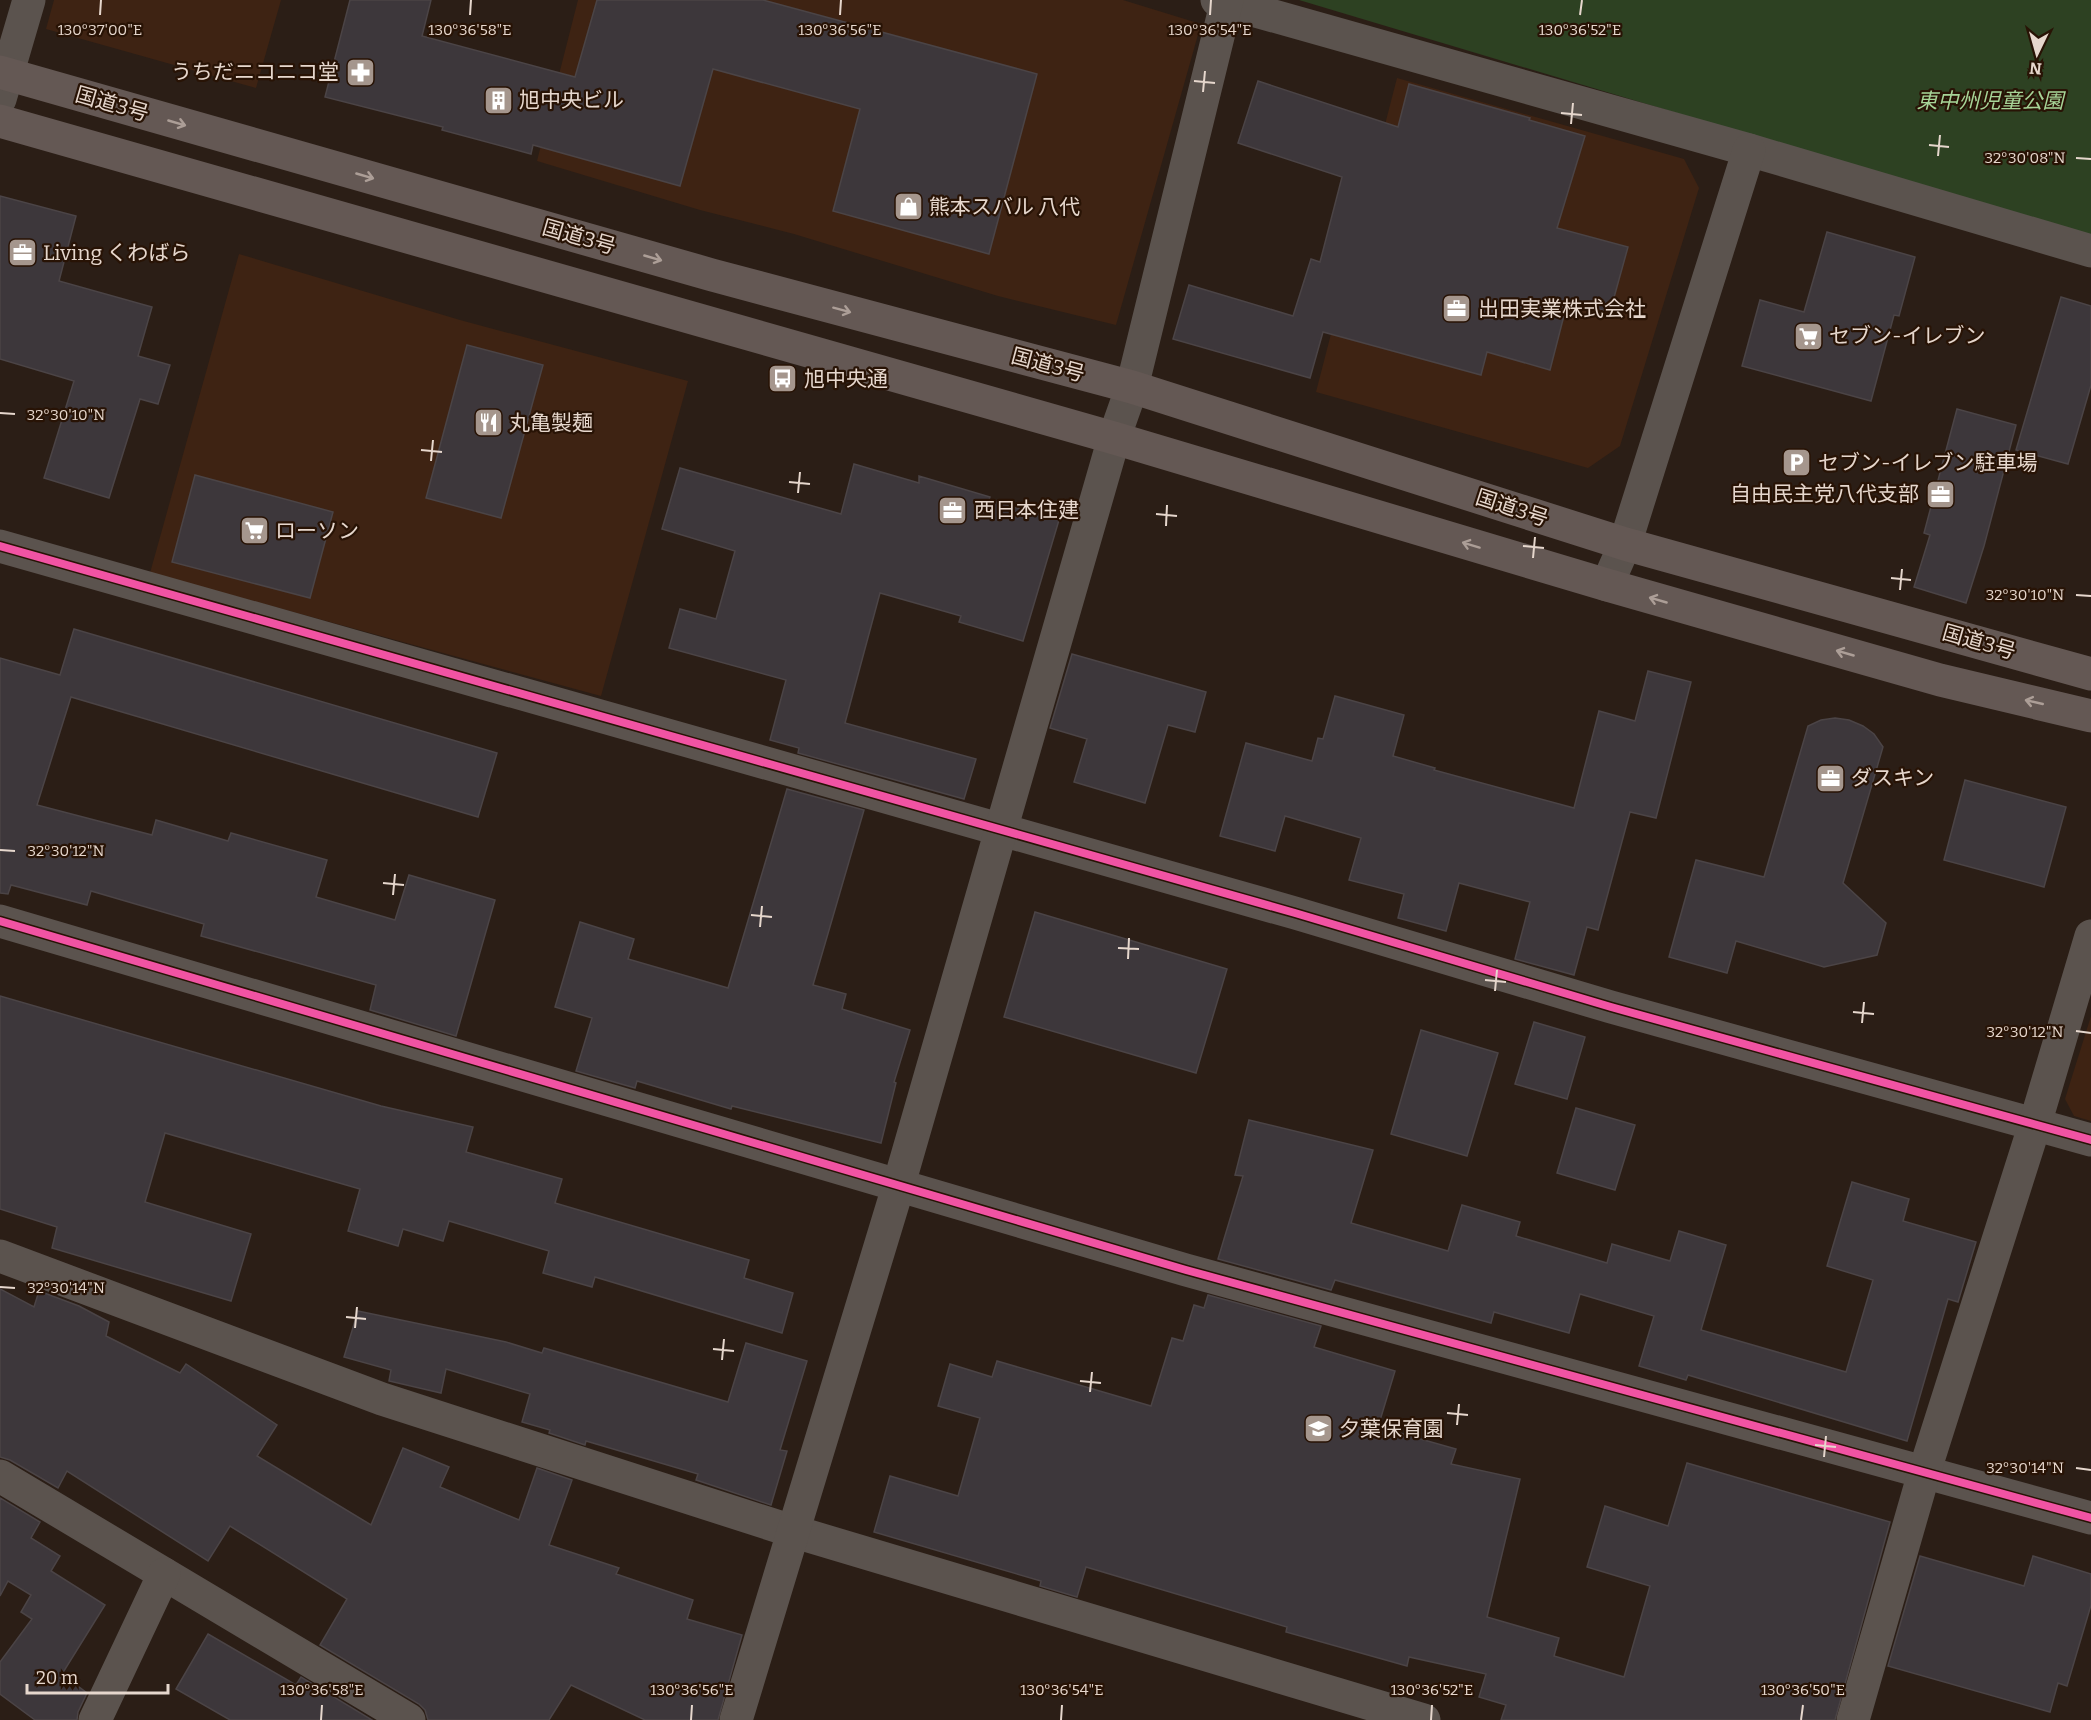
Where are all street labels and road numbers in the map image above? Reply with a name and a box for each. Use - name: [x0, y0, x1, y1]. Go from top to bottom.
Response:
- street label: 国道3号: [72, 81, 152, 127]
- street label: 国道3号: [539, 214, 619, 260]
- street label: 国道3号: [1008, 343, 1088, 387]
- street label: 国道3号: [1472, 484, 1552, 532]
- street label: 国道3号: [1939, 619, 2019, 665]

